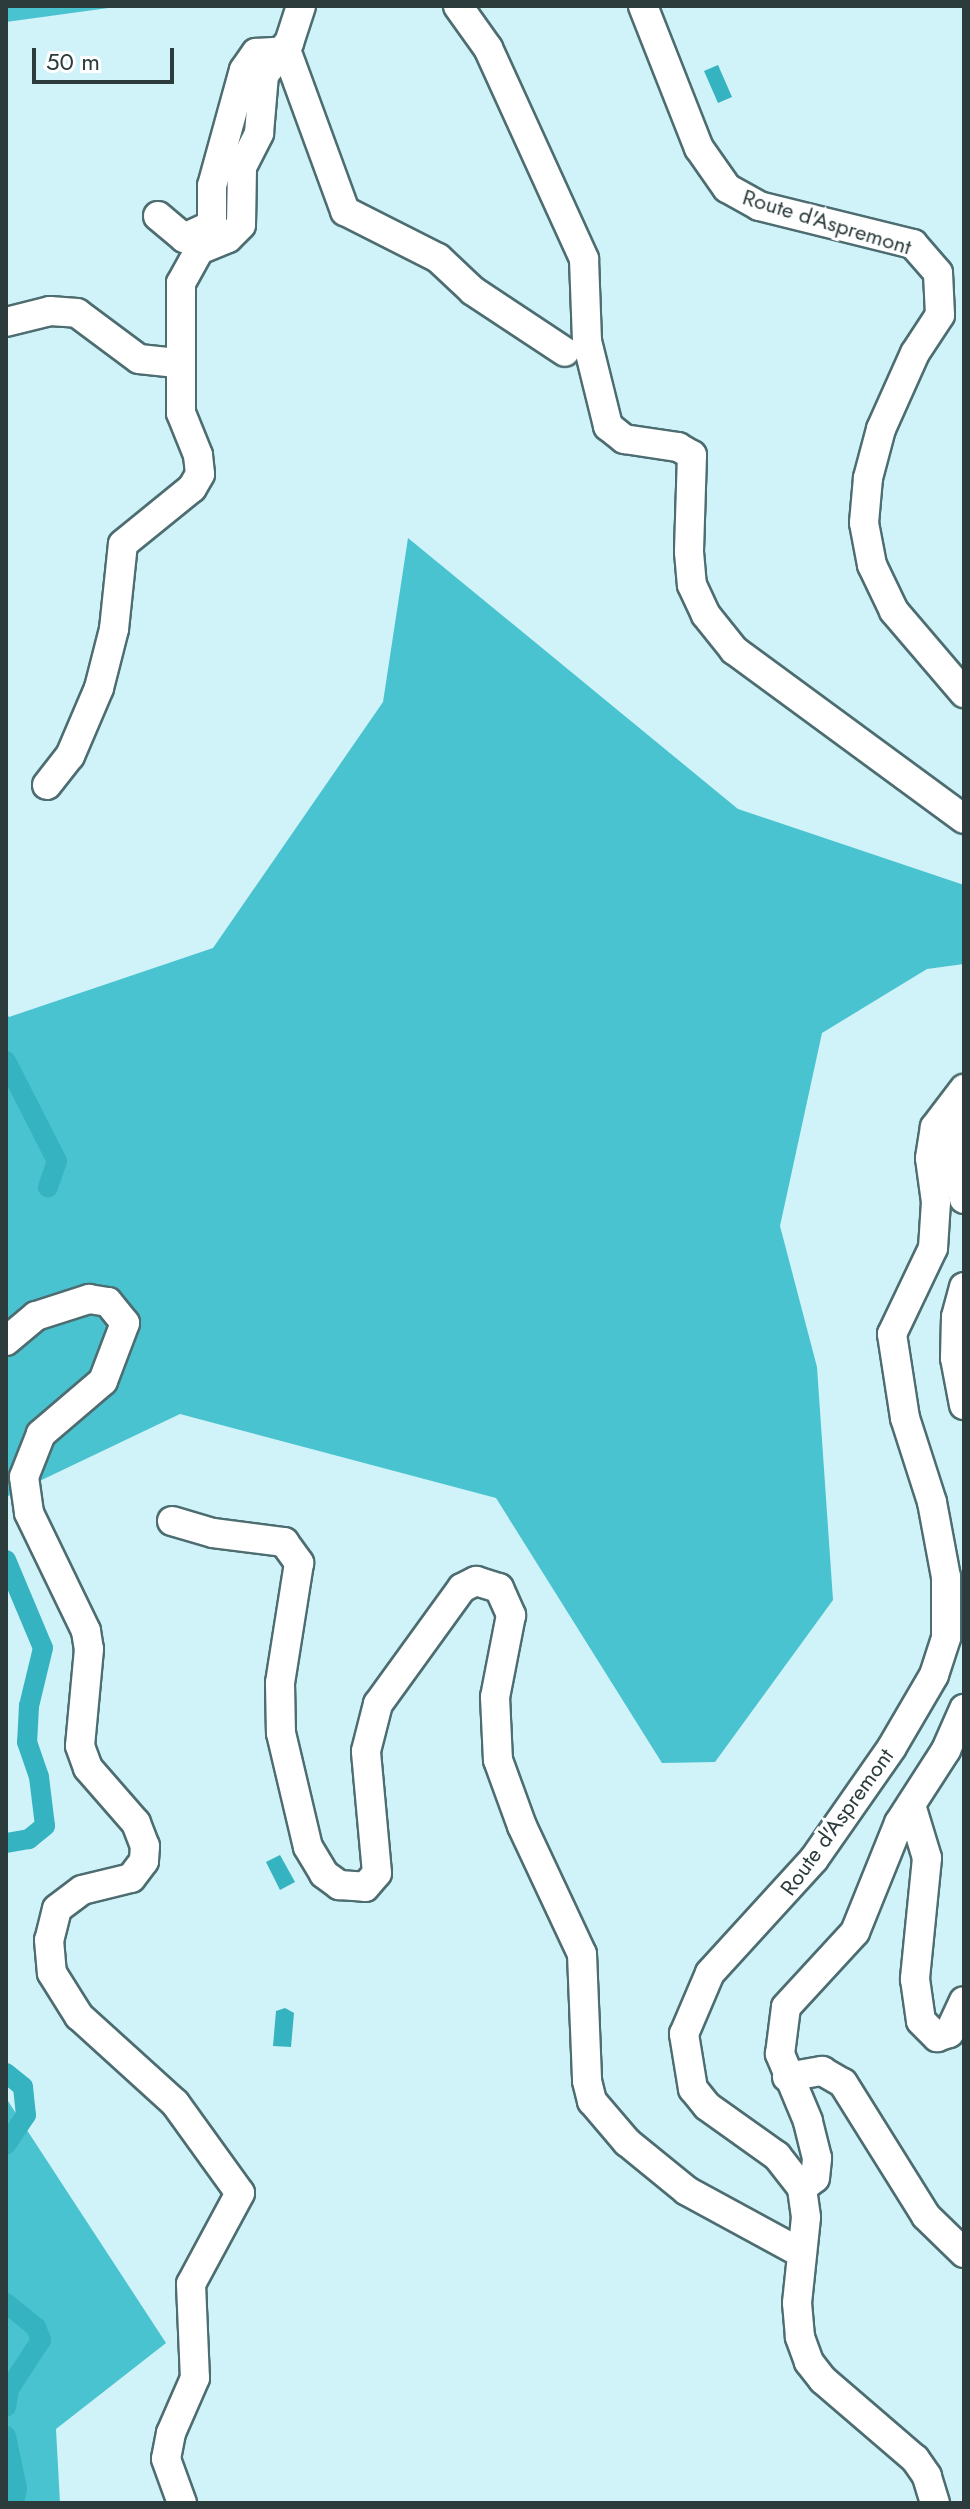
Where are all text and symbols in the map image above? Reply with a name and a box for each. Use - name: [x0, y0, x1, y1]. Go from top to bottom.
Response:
- scale bar: [36, 32, 178, 82]
- text: 50 m: [46, 44, 100, 79]
- street label: Route d'Aspremont: [739, 184, 915, 260]
- street label: Route d'Aspremont: [775, 1743, 899, 1901]

